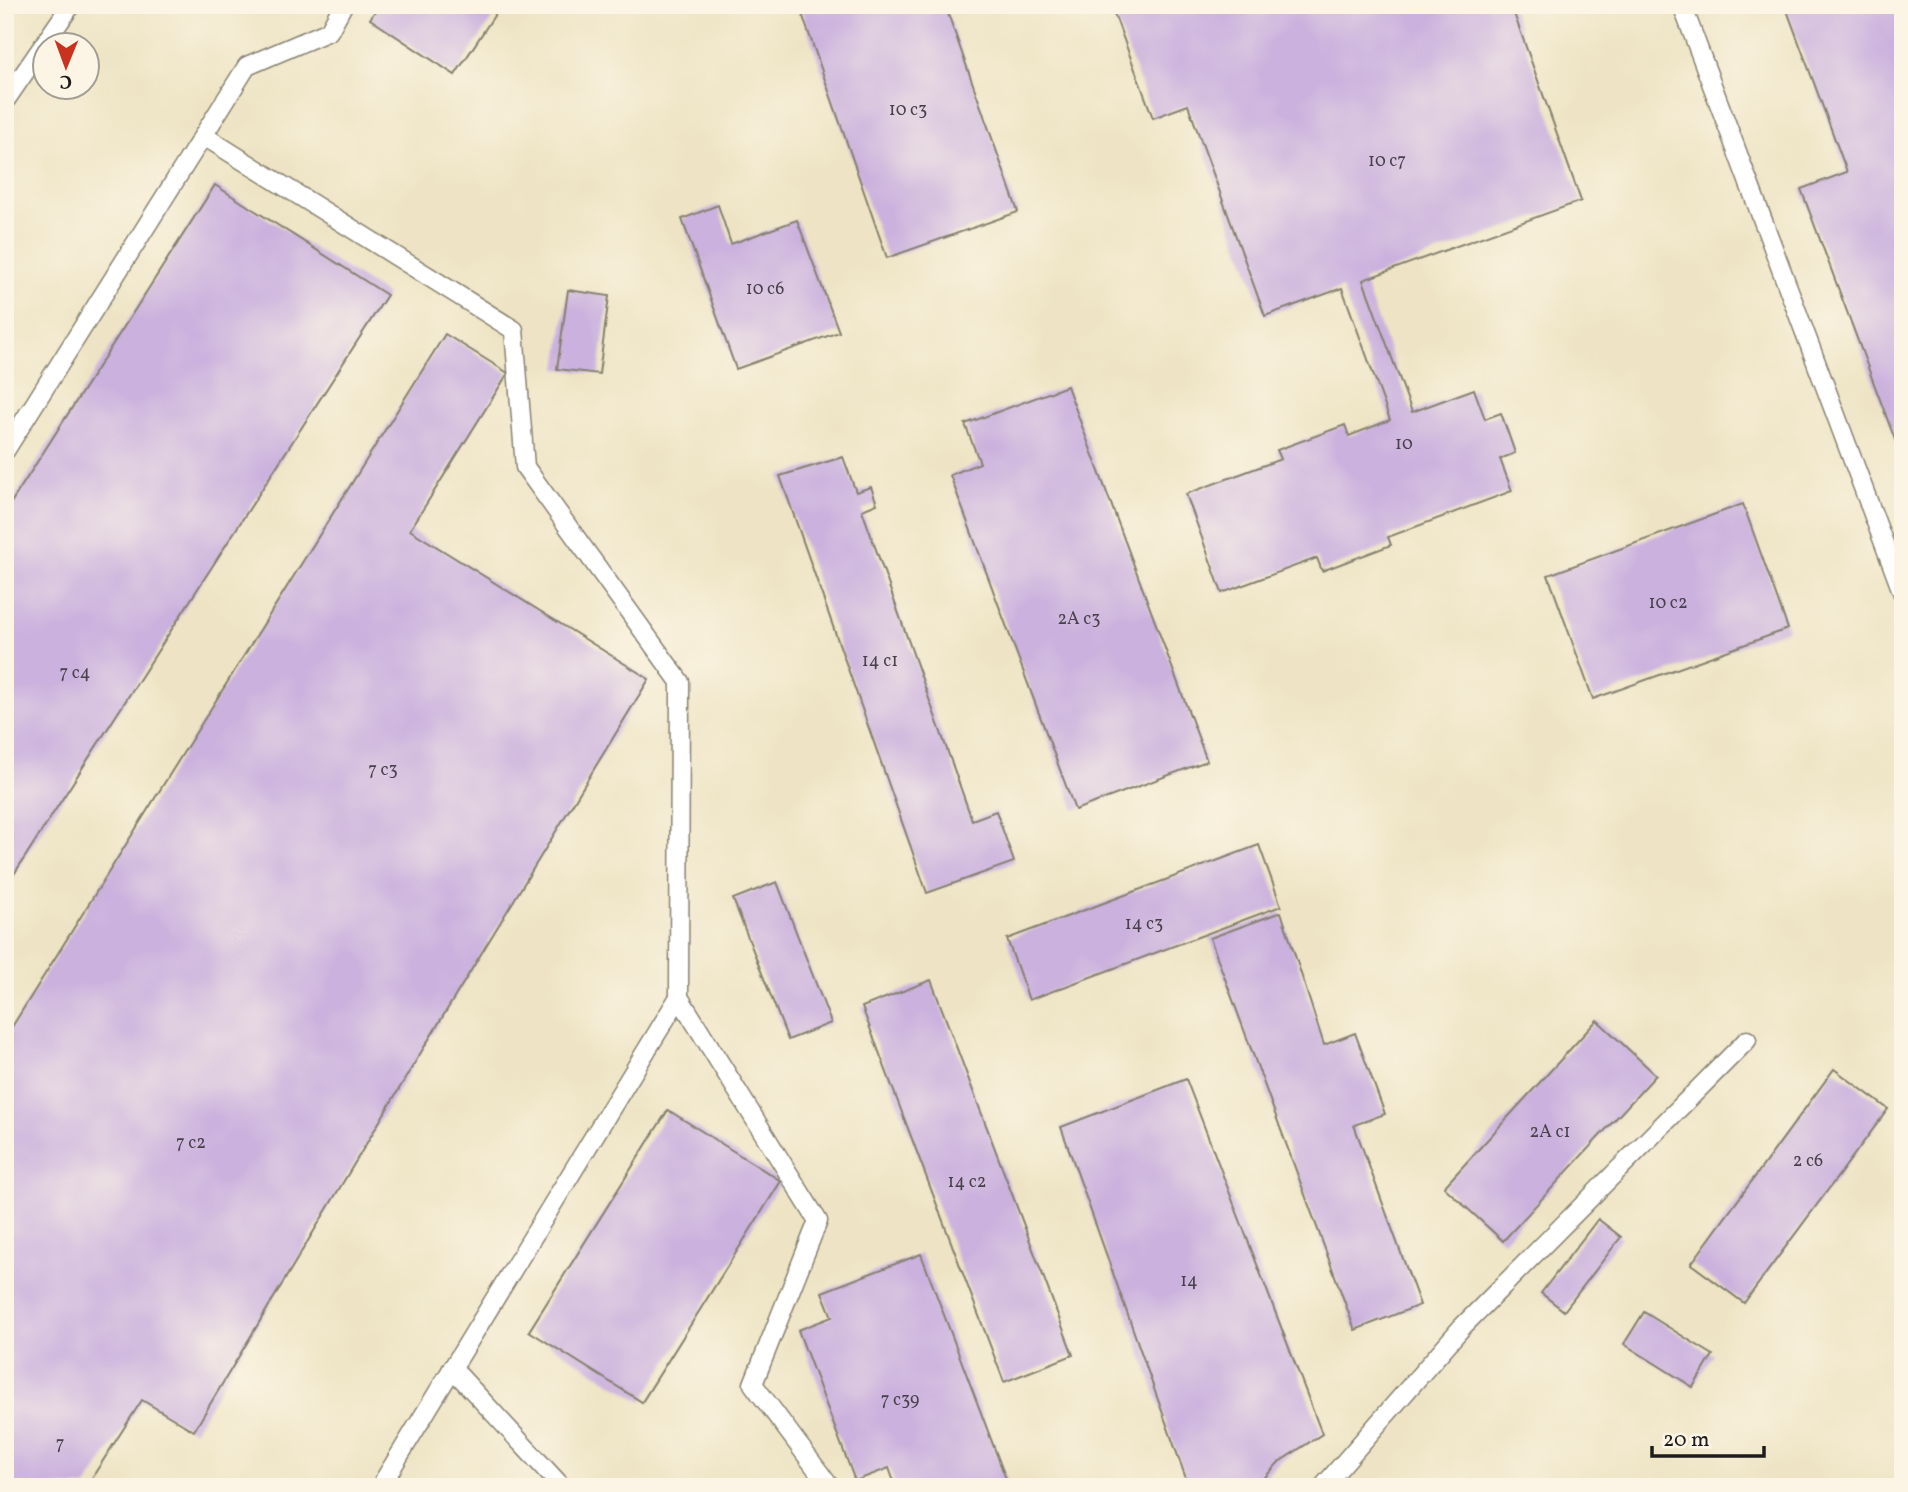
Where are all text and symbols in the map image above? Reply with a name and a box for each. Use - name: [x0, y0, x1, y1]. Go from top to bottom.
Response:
- north arrow: [32, 32, 102, 102]
- text: С: [59, 68, 72, 94]
- house number: 10 с3: [889, 98, 927, 123]
- house number: 10 с7: [1368, 149, 1406, 174]
- house number: 10 с6: [746, 277, 784, 302]
- house number: 10: [1395, 432, 1413, 457]
- house number: 10 с2: [1648, 591, 1688, 616]
- house number: 2А с3: [1057, 607, 1101, 632]
- house number: 14 с1: [862, 649, 898, 674]
- house number: 7 с4: [59, 661, 91, 686]
- house number: 7 с3: [368, 758, 398, 783]
- house number: 14 с3: [1125, 912, 1163, 937]
- house number: 2А с1: [1530, 1120, 1570, 1145]
- house number: 7 с2: [176, 1131, 206, 1156]
- house number: 2 с6: [1793, 1149, 1823, 1174]
- house number: 14 с2: [947, 1170, 987, 1195]
- house number: 14: [1180, 1269, 1198, 1294]
- house number: 7 с39: [881, 1388, 919, 1413]
- scale bar: [1652, 1415, 1764, 1459]
- text: 20 m: [1663, 1426, 1709, 1455]
- house number: 7: [56, 1432, 64, 1457]

